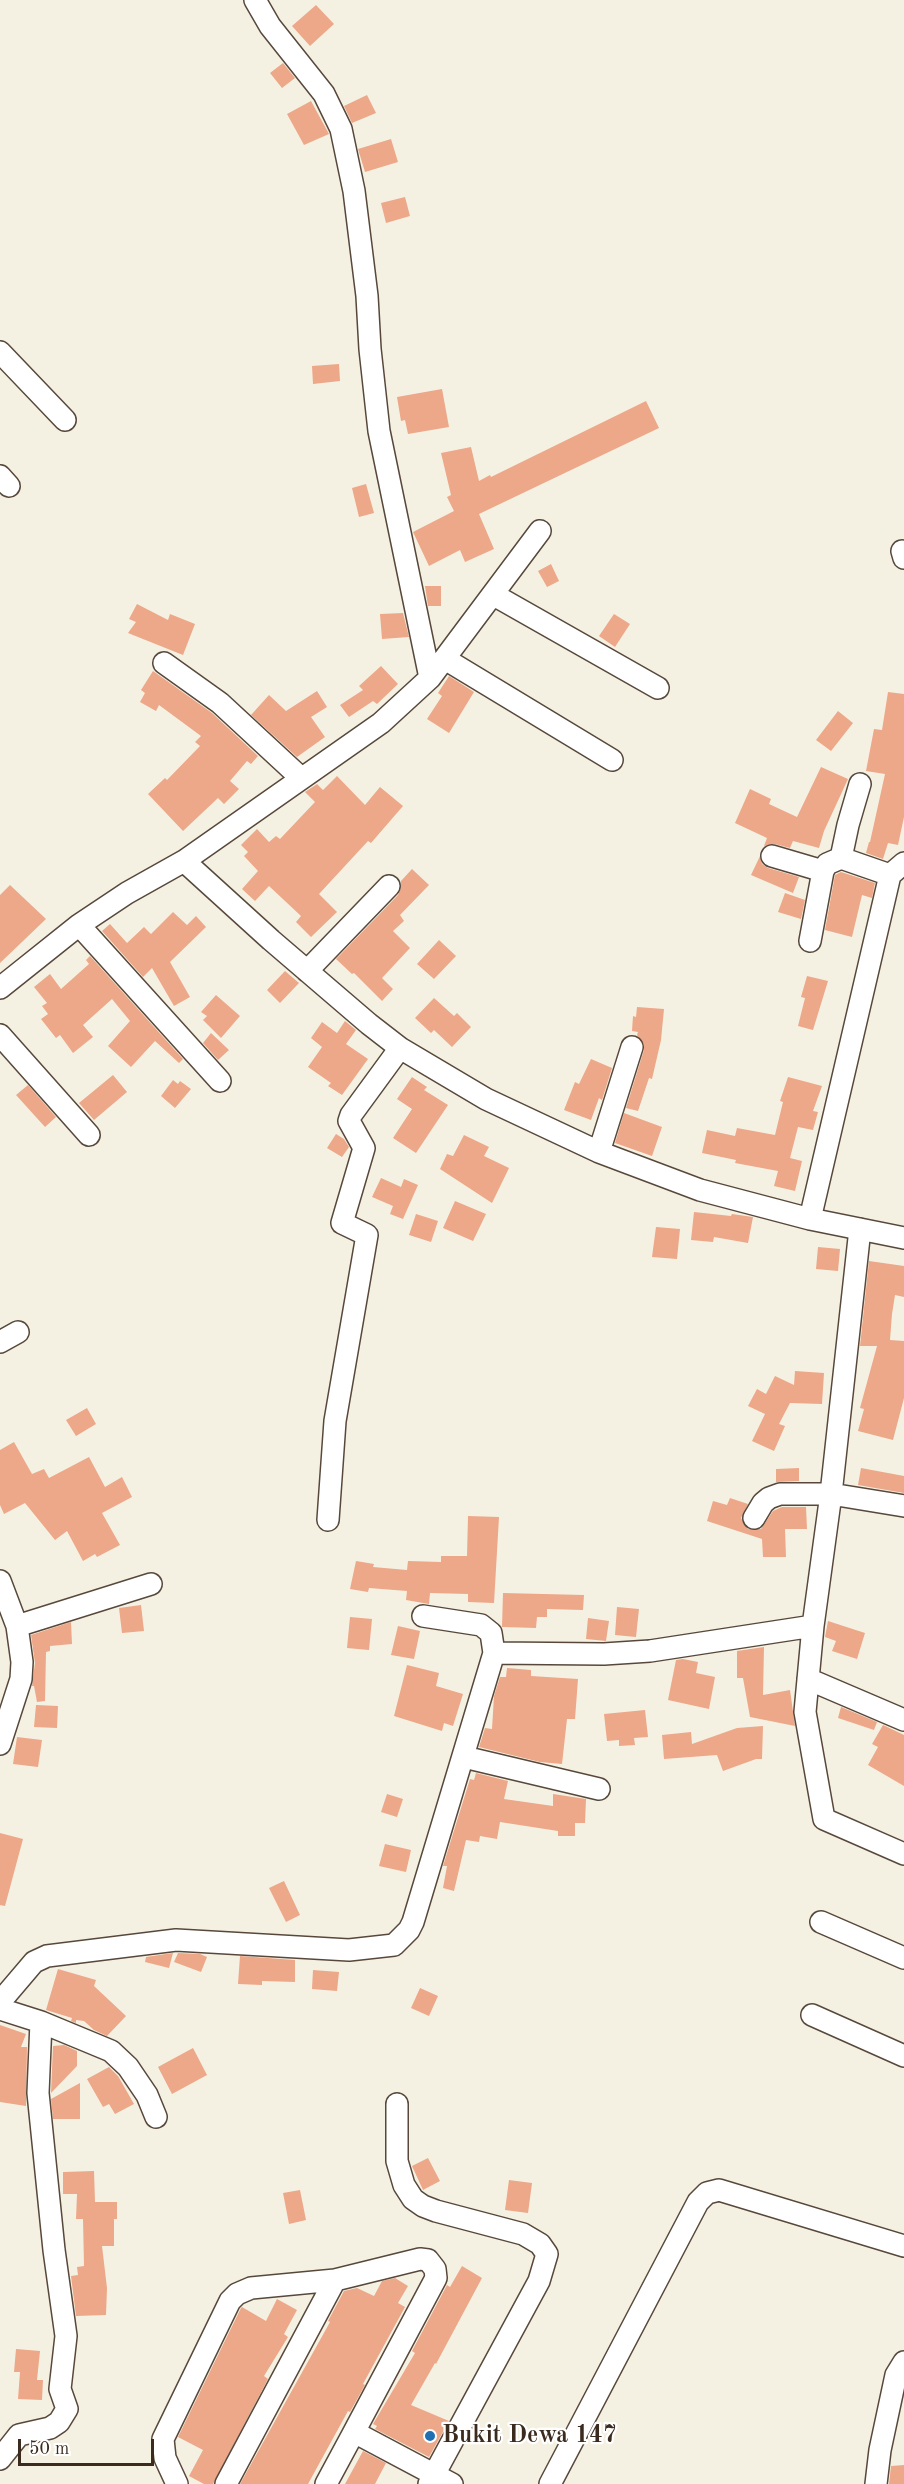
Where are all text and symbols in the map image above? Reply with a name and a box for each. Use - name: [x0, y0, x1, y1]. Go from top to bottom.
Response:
- place label: Bukit Dewa 147: [442, 2422, 617, 2450]
- scale bar: [21, 2427, 158, 2465]
- marker: Bukit Dewa 147: [423, 2429, 437, 2443]
- text: 50 m: [29, 2440, 69, 2458]

